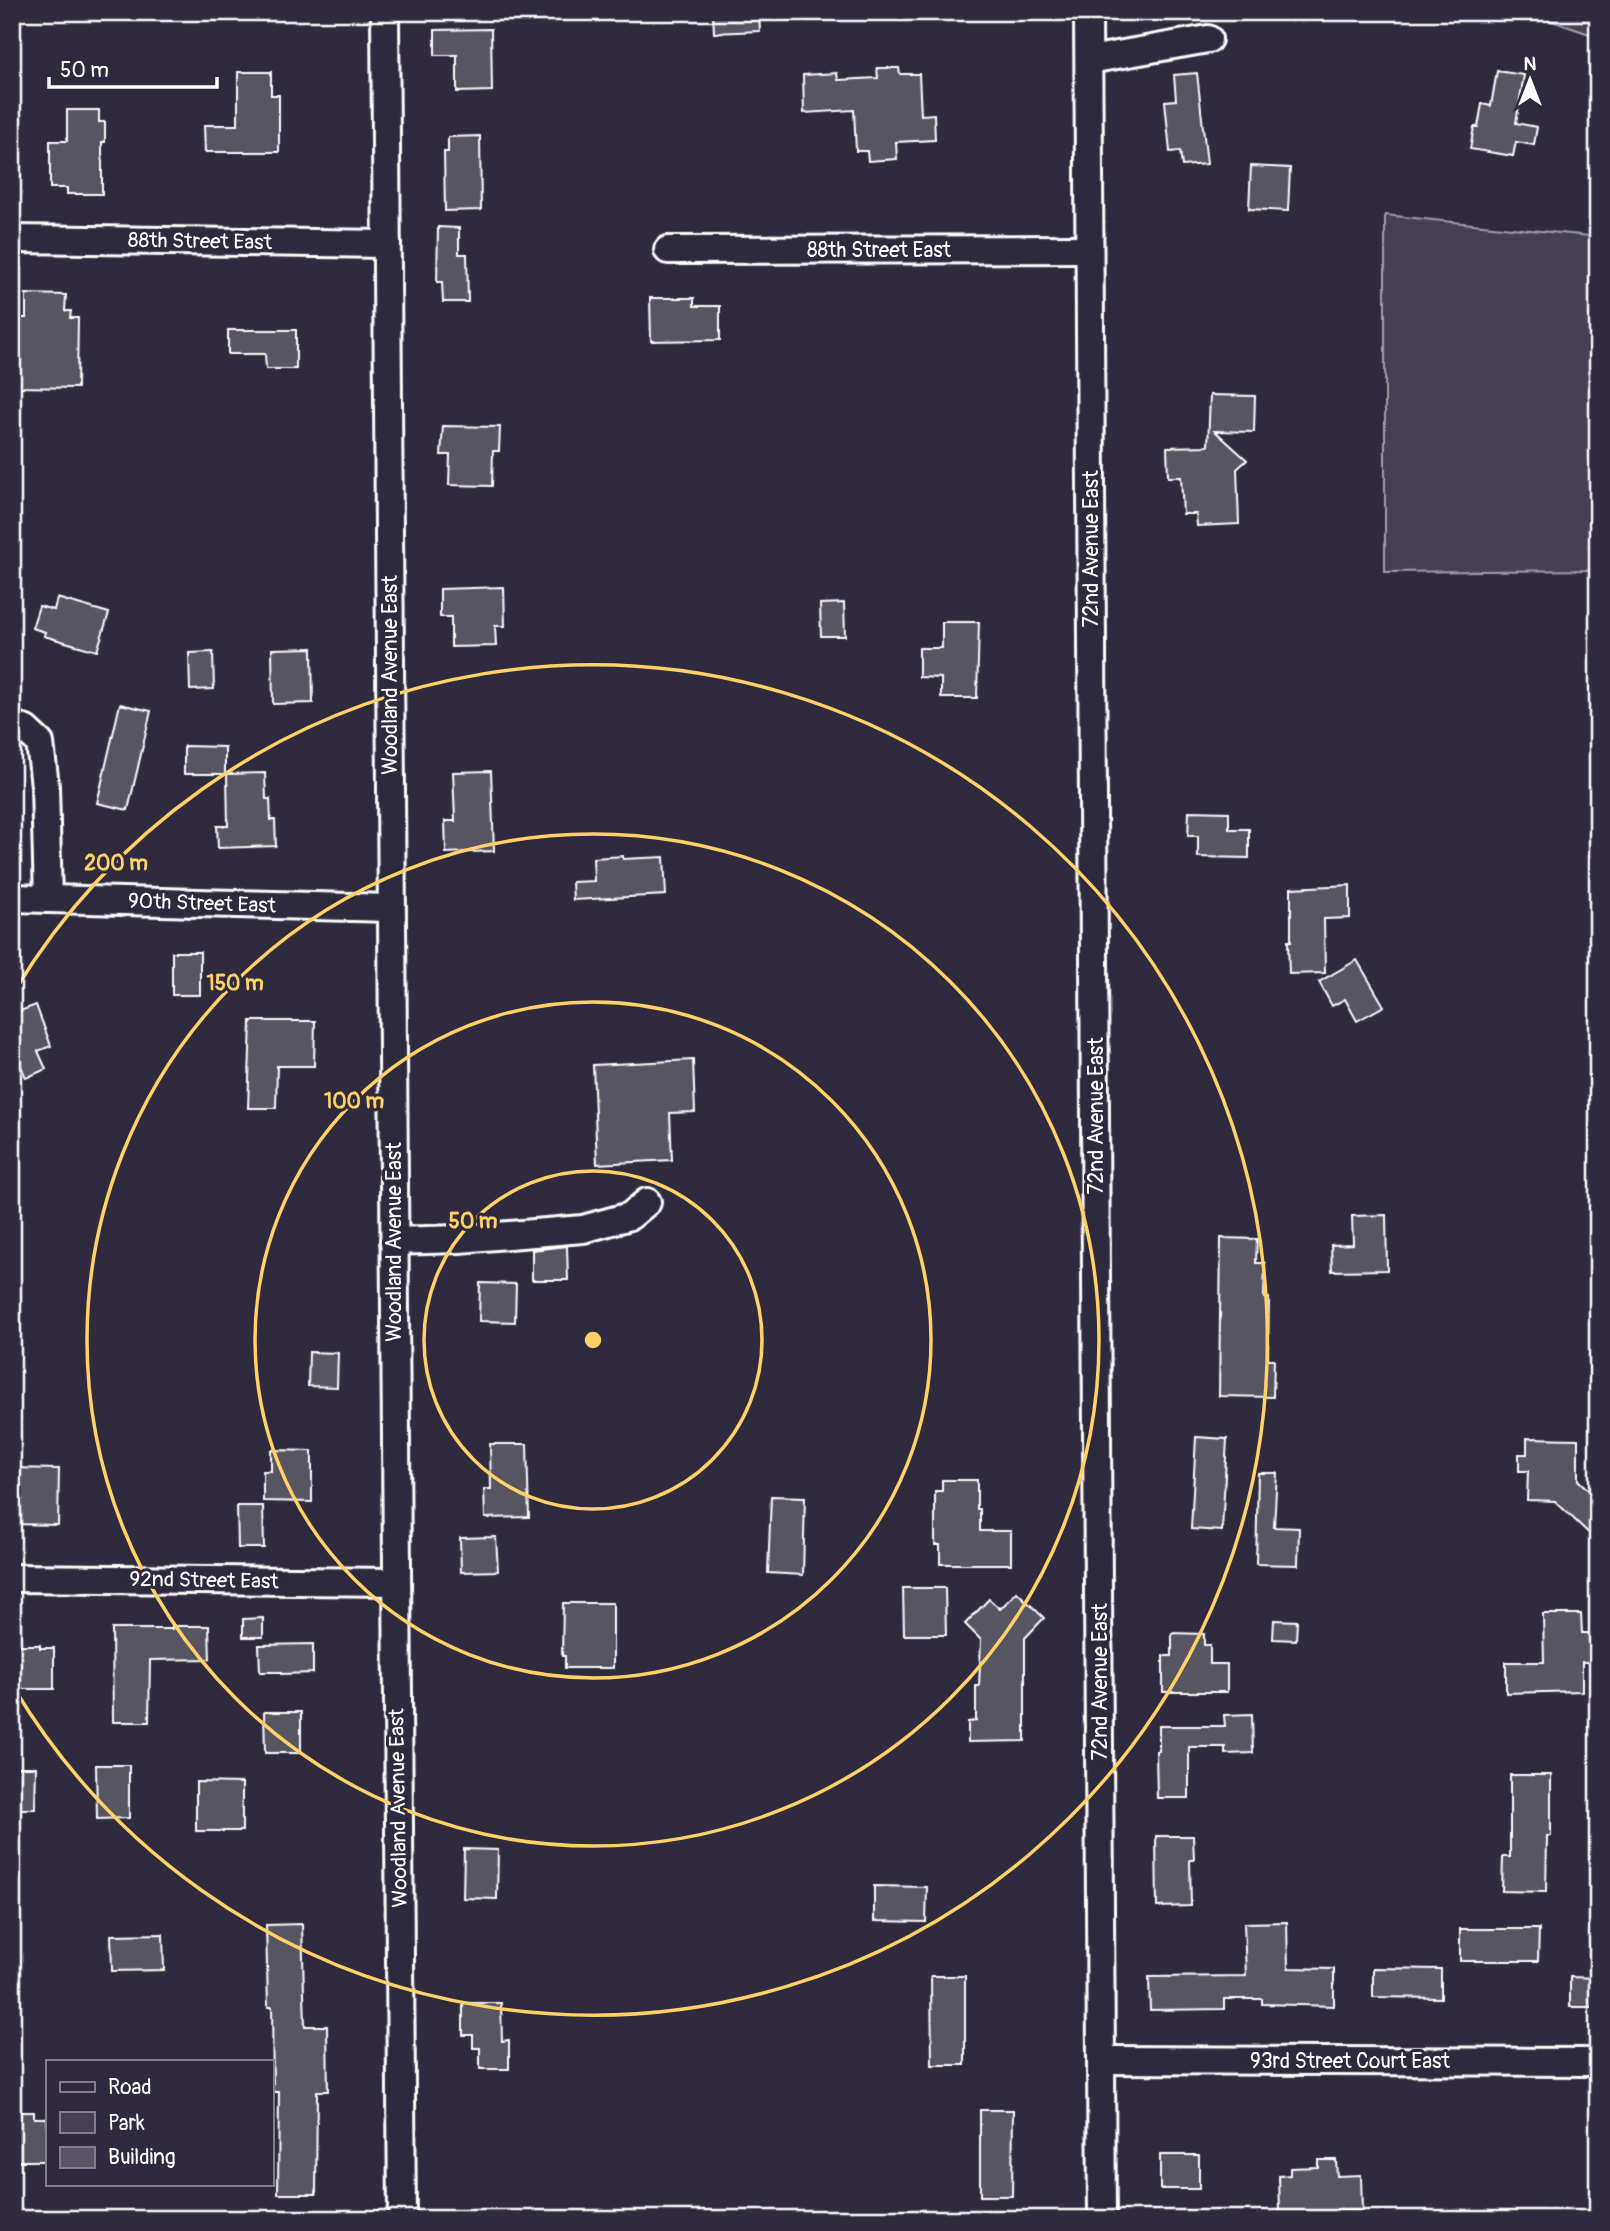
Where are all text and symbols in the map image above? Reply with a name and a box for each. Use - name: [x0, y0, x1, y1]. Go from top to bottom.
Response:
- scale bar: [49, 46, 217, 90]
- north arrow: [1494, 46, 1564, 116]
- text: N: [1524, 52, 1537, 76]
- text: 50 m: [60, 57, 109, 84]
- street label: 88th Street East: [128, 227, 273, 256]
- street label: 88th Street East: [807, 237, 952, 264]
- street label: 72nd Avenue East: [1078, 470, 1105, 628]
- street label: Woodland Avenue East: [377, 575, 404, 775]
- text: 200 m: [84, 850, 148, 877]
- street label: 90th Street East: [128, 887, 277, 920]
- text: 150 m: [206, 970, 264, 997]
- street label: 72nd Avenue East: [1083, 1037, 1110, 1195]
- text: 100 m: [324, 1088, 384, 1115]
- street label: Woodland Avenue East: [381, 1142, 408, 1342]
- text: 50 m: [449, 1208, 498, 1235]
- centre of rings: [581, 1328, 605, 1352]
- street label: 92nd Street East: [129, 1566, 279, 1595]
- street label: 72nd Avenue East: [1087, 1603, 1114, 1761]
- street label: Woodland Avenue East: [383, 1708, 414, 1908]
- street label: 93rd Street Court East: [1250, 2048, 1450, 2075]
- legend: [46, 2060, 273, 2186]
- text: Road: [108, 2074, 152, 2101]
- text: Park: [108, 2110, 145, 2137]
- text: Building: [108, 2144, 175, 2171]

